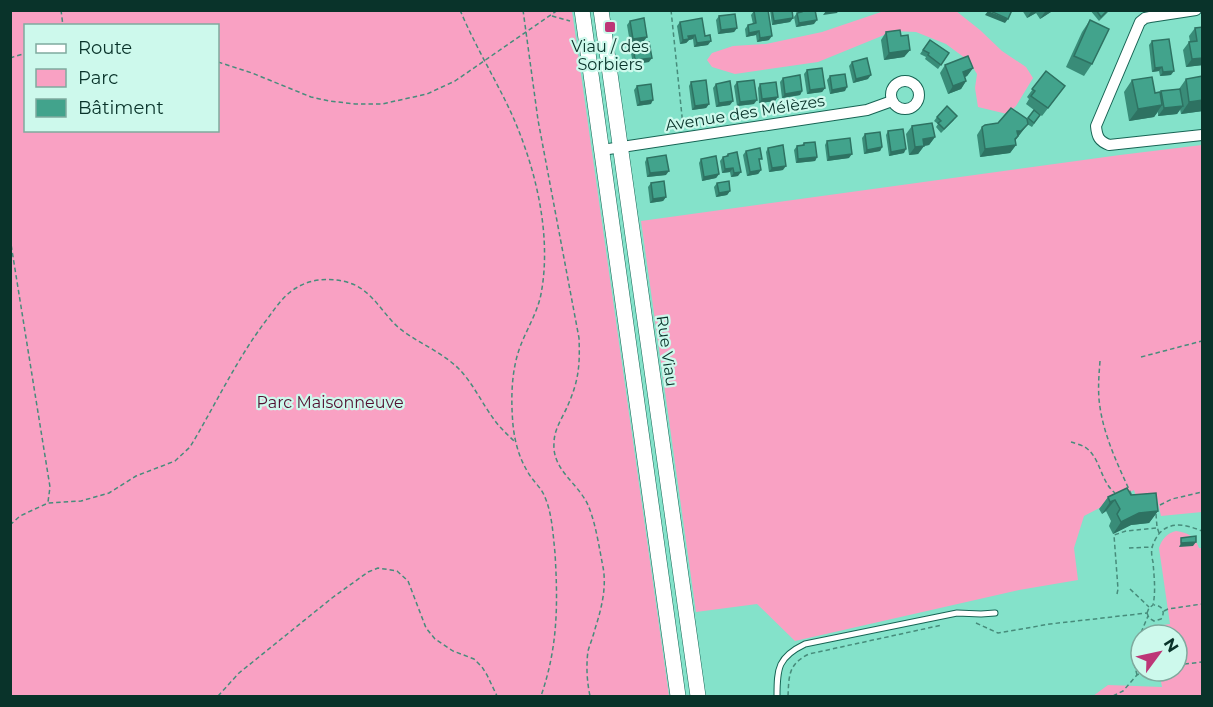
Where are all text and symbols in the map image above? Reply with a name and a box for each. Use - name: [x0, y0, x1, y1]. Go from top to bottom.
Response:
- marker: Viau / des Sorbiers: [603, 20, 617, 34]
- legend: [24, 24, 219, 132]
- text: Route: [78, 37, 132, 59]
- place label: Viau / des Sorbiers: [571, 37, 649, 74]
- text: Parc: [78, 67, 118, 89]
- street label: Avenue des Mélèzes: [664, 91, 826, 135]
- text: Bâtiment: [78, 97, 164, 119]
- street label: Rue Viau: [653, 314, 681, 388]
- park label: Parc Maisonneuve: [256, 393, 404, 412]
- north arrow: [1129, 623, 1189, 683]
- text: N: [1160, 635, 1183, 656]

